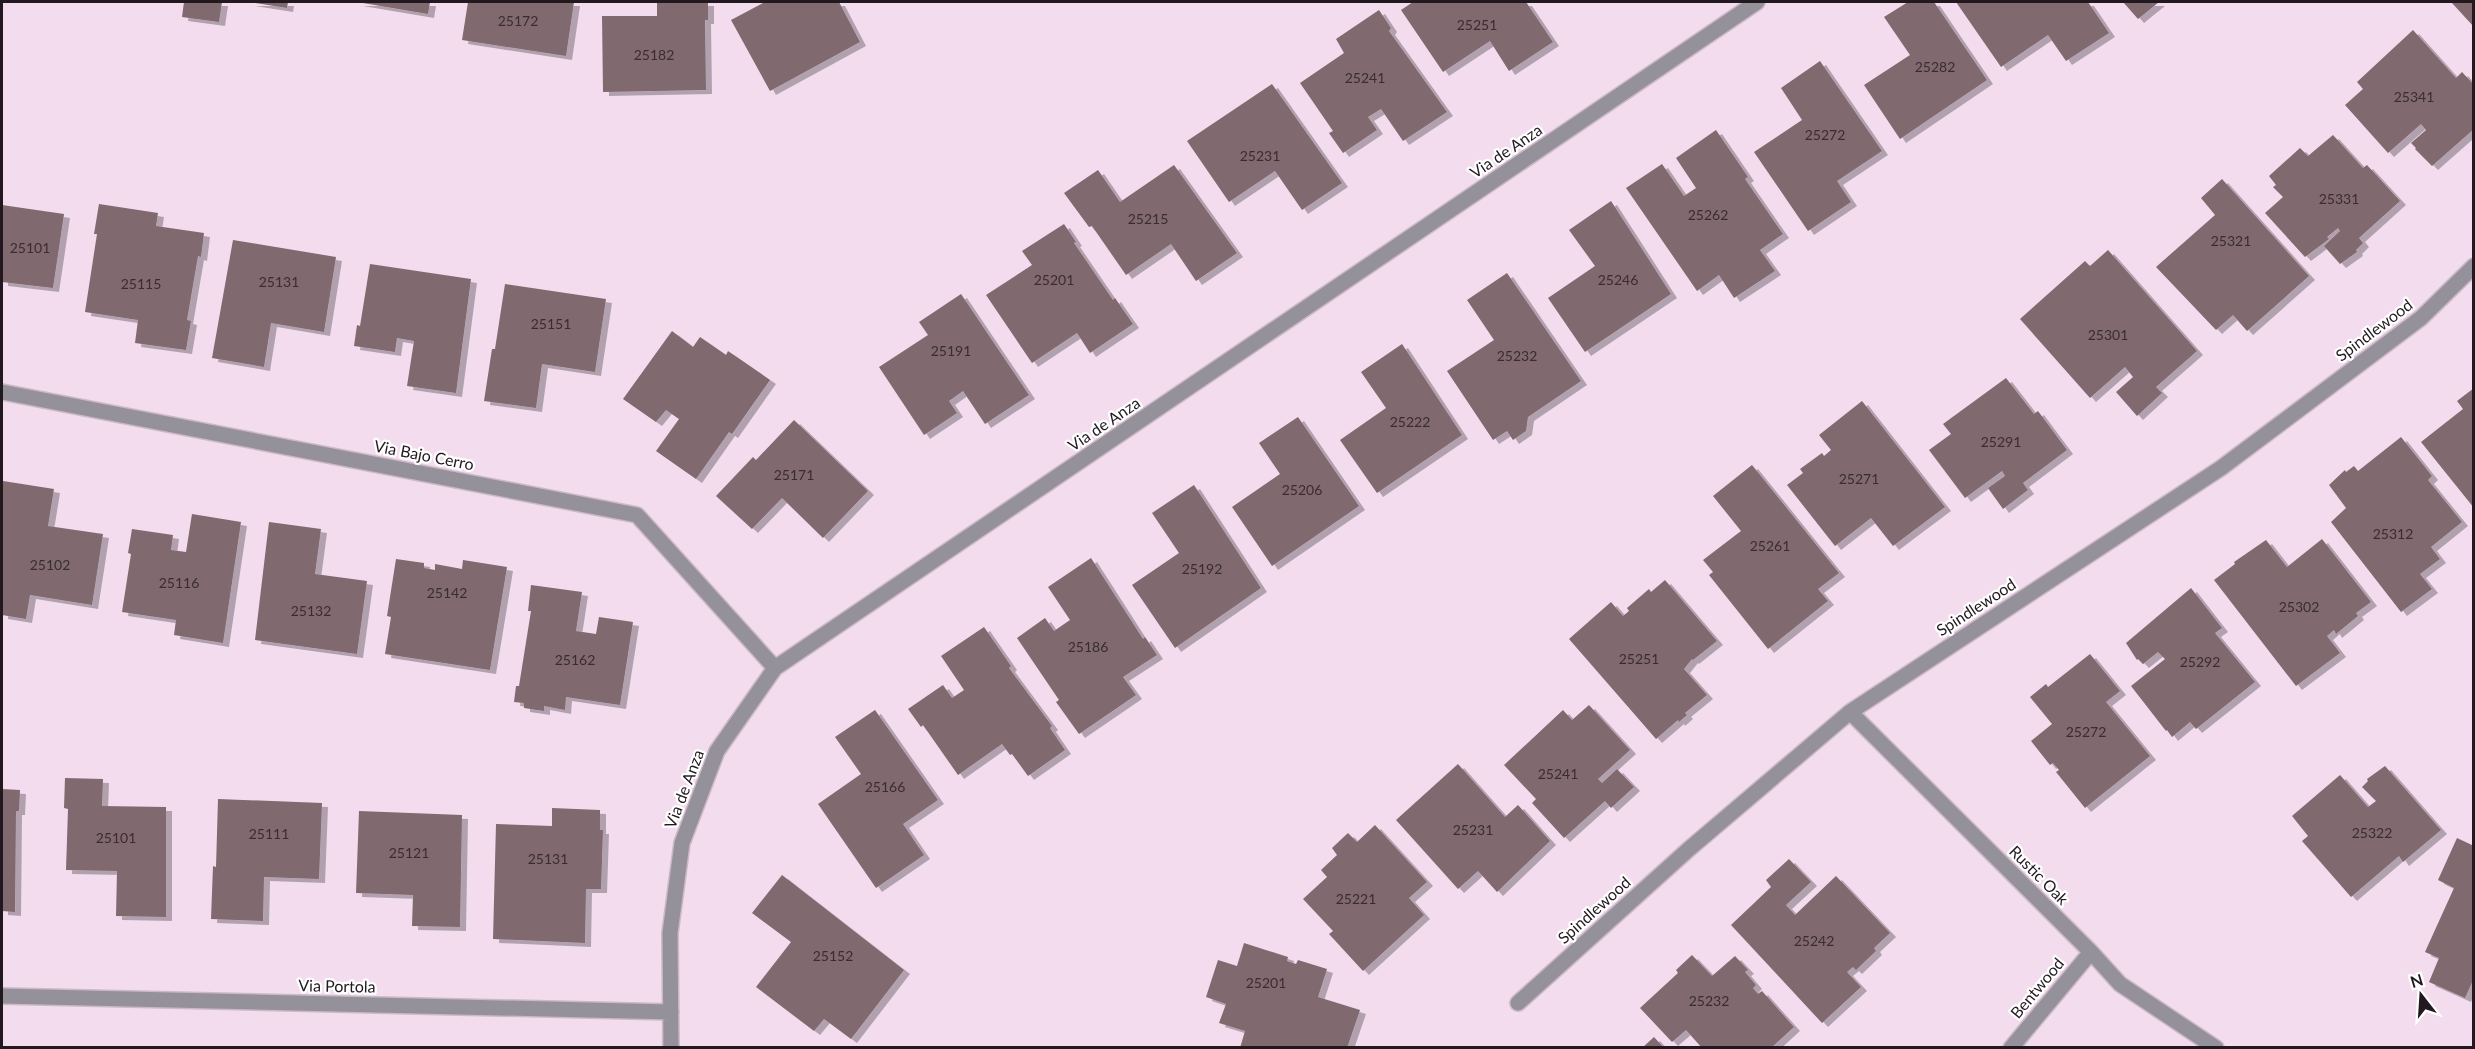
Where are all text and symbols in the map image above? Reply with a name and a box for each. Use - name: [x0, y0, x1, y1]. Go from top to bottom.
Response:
- house number: 25172: [498, 12, 538, 29]
- house number: 25251: [1457, 16, 1497, 33]
- house number: 25182: [634, 46, 674, 63]
- house number: 25282: [1915, 58, 1955, 75]
- house number: 25241: [1345, 69, 1385, 86]
- house number: 25341: [2394, 88, 2434, 105]
- street label: Via de Anza: [1466, 120, 1545, 182]
- house number: 25272: [1805, 126, 1845, 143]
- house number: 25231: [1240, 147, 1280, 164]
- house number: 25331: [2319, 190, 2359, 207]
- house number: 25262: [1688, 206, 1728, 223]
- house number: 25215: [1128, 210, 1168, 227]
- house number: 25321: [2211, 232, 2251, 249]
- house number: 25101: [10, 239, 50, 256]
- house number: 25201: [1034, 271, 1074, 288]
- house number: 25246: [1598, 271, 1638, 288]
- house number: 25131: [259, 273, 299, 290]
- house number: 25115: [121, 275, 161, 292]
- street label: Spindlewood: [2332, 295, 2416, 365]
- house number: 25151: [531, 315, 571, 332]
- house number: 25301: [2088, 326, 2128, 343]
- house number: 25191: [931, 342, 971, 359]
- house number: 25232: [1497, 347, 1537, 364]
- street label: Via de Anza: [1064, 393, 1143, 455]
- house number: 25222: [1390, 413, 1430, 430]
- house number: 25291: [1981, 433, 2021, 450]
- street label: Via Bajo Cerro: [373, 436, 476, 473]
- house number: 25171: [774, 466, 814, 483]
- house number: 25271: [1839, 470, 1879, 487]
- house number: 25206: [1282, 481, 1322, 498]
- house number: 25312: [2373, 525, 2413, 542]
- house number: 25261: [1750, 537, 1790, 554]
- house number: 25102: [30, 556, 70, 573]
- house number: 25192: [1182, 560, 1222, 577]
- house number: 25116: [159, 574, 199, 591]
- street label: Spindlewood: [1932, 574, 2019, 639]
- house number: 25142: [427, 584, 467, 601]
- house number: 25302: [2279, 598, 2319, 615]
- house number: 25132: [291, 602, 331, 619]
- house number: 25186: [1068, 638, 1108, 655]
- house number: 25251: [1619, 650, 1659, 667]
- house number: 25162: [555, 651, 595, 668]
- house number: 25292: [2180, 653, 2220, 670]
- house number: 25272: [2066, 723, 2106, 740]
- street label: Via de Anza: [660, 747, 707, 831]
- house number: 25241: [1538, 765, 1578, 782]
- house number: 25166: [865, 778, 905, 795]
- house number: 25231: [1453, 821, 1493, 838]
- house number: 25322: [2352, 824, 2392, 841]
- house number: 25111: [249, 825, 289, 842]
- house number: 25101: [96, 829, 136, 846]
- street label: Rustic Oak: [2006, 841, 2073, 909]
- house number: 25121: [389, 844, 429, 861]
- house number: 25131: [528, 850, 568, 867]
- street label: Spindlewood: [1554, 872, 1634, 947]
- house number: 25221: [1336, 890, 1376, 907]
- house number: 25242: [1794, 932, 1834, 949]
- house number: 25152: [813, 947, 853, 964]
- street label: Bentwood: [2006, 954, 2067, 1022]
- north arrow: [2391, 965, 2451, 1025]
- text: N: [2408, 969, 2425, 991]
- house number: 25201: [1246, 974, 1286, 991]
- street label: Via Portola: [298, 975, 376, 996]
- house number: 25232: [1689, 992, 1729, 1009]

